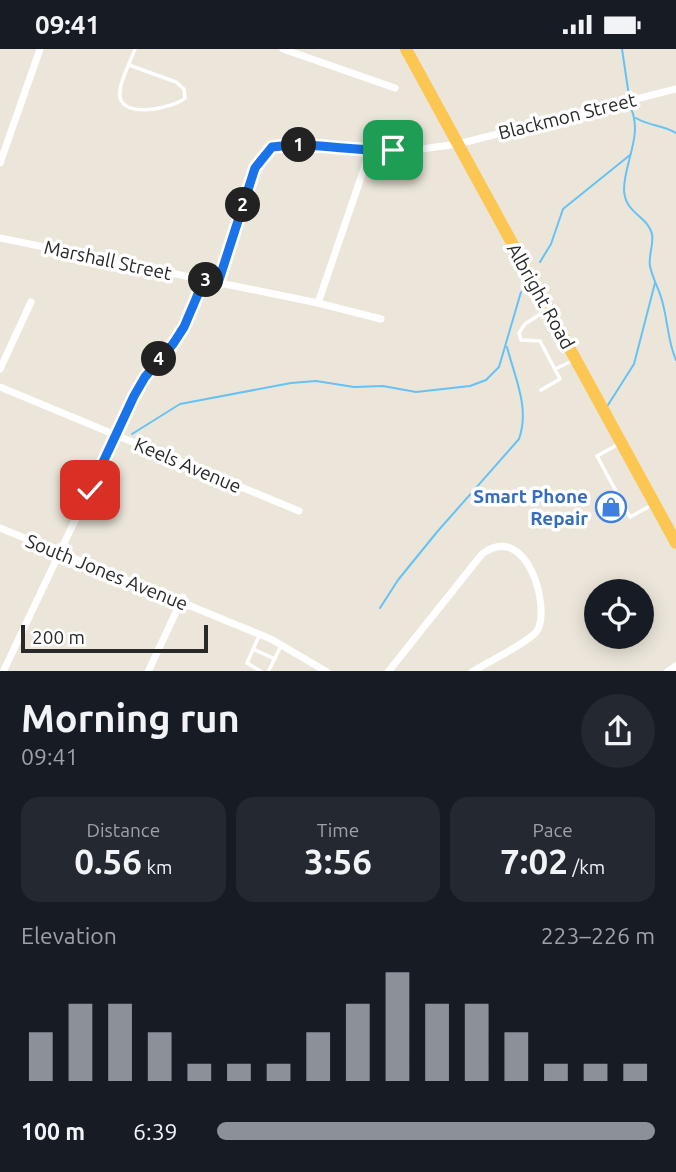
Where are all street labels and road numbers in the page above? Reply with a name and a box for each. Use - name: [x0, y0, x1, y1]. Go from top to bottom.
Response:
- street label: Blackmon Street: [496, 88, 639, 144]
- street label: Marshall Street: [42, 236, 174, 284]
- street label: Albright Road: [503, 239, 579, 353]
- street label: Keels Avenue: [131, 433, 245, 497]
- street label: South Jones Avenue: [23, 529, 191, 615]

